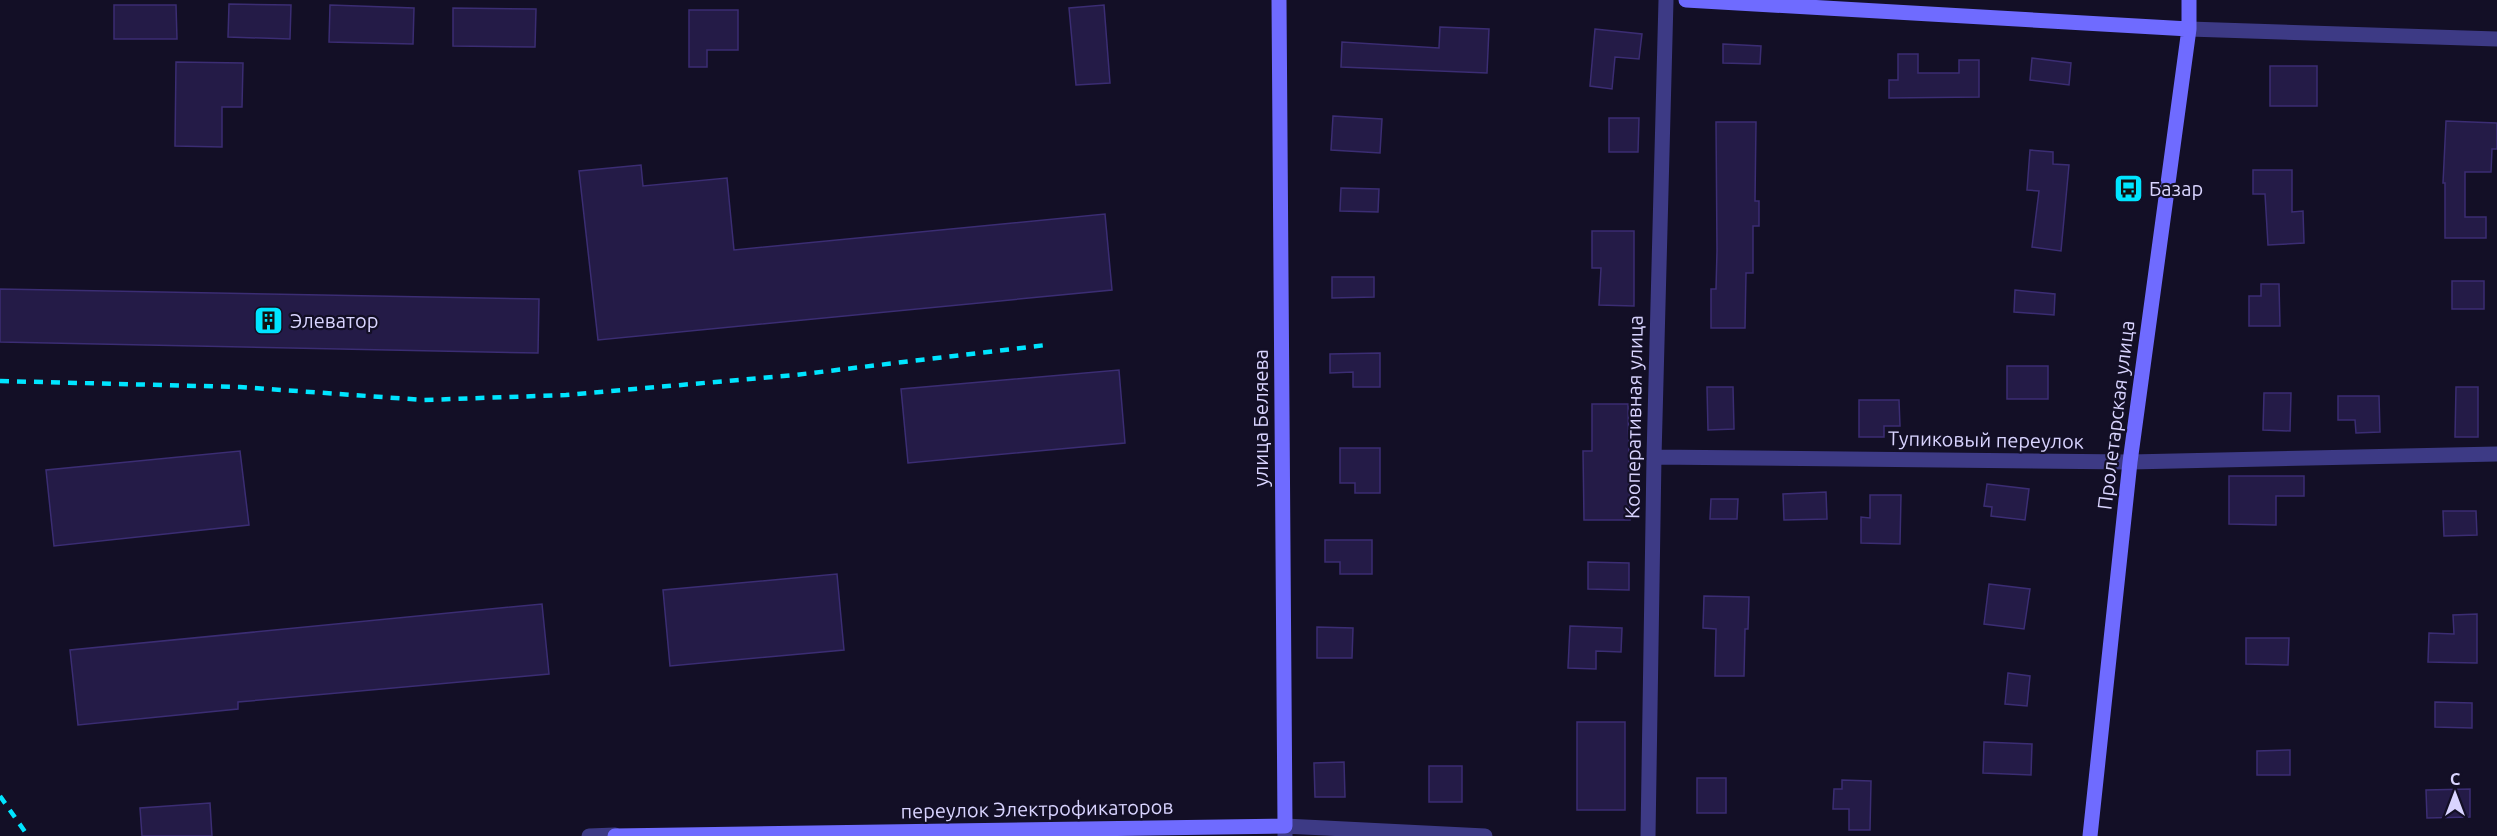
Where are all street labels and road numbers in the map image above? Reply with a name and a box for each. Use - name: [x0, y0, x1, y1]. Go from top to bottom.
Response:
- street label: Кооперативная улица: [1620, 315, 1647, 519]
- street label: Пролетарская улица: [2092, 319, 2139, 511]
- street label: улица Беляева: [1249, 349, 1272, 487]
- street label: Тупиковый переулок: [1888, 426, 2084, 453]
- street label: переулок Электрофикаторов: [900, 795, 1174, 822]

